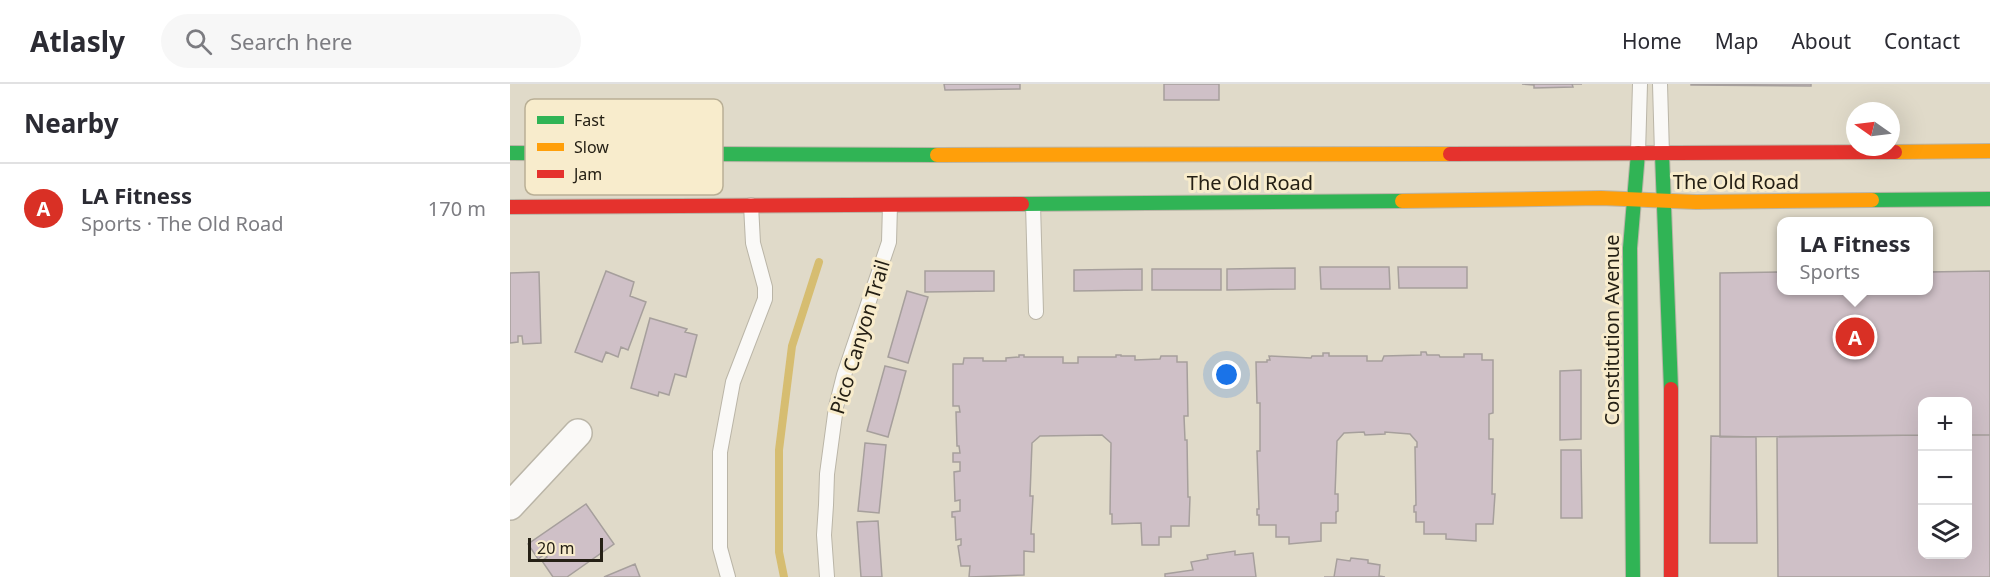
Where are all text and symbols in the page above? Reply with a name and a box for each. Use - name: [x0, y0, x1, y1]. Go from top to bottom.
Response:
- search box: [161, 14, 581, 68]
- text: Atlasly: [30, 22, 125, 60]
- icon: search: [182, 25, 215, 58]
- text: Search here: [230, 26, 352, 56]
- text: Home: [1622, 27, 1682, 55]
- text: Map: [1715, 27, 1758, 55]
- text: About: [1791, 27, 1851, 55]
- text: Contact: [1884, 27, 1960, 55]
- legend: [525, 99, 723, 195]
- north arrow: [1846, 102, 1900, 156]
- text: Nearby: [24, 105, 119, 141]
- text: Fast: [574, 109, 605, 131]
- text: Slow: [574, 136, 609, 158]
- text: Jam: [572, 163, 602, 185]
- street label: The Old Road: [1673, 168, 1799, 195]
- street label: The Old Road: [1187, 169, 1313, 196]
- text: LA Fitness: [81, 180, 192, 210]
- text: A: [37, 195, 50, 222]
- text: 170 m: [428, 195, 486, 222]
- text: Sports · The Old Road: [81, 210, 284, 237]
- popup: [1777, 217, 1933, 295]
- text: LA Fitness: [1800, 228, 1910, 258]
- street label: Constitution Avenue: [1598, 235, 1625, 425]
- street label: Pico Canyon Trail: [823, 257, 896, 417]
- text: Sports: [1800, 258, 1860, 285]
- pin: A: [1836, 314, 1874, 360]
- your location: [1212, 360, 1241, 389]
- map controls: [1918, 397, 1972, 559]
- button: +: [1918, 397, 1972, 451]
- button: −: [1918, 451, 1972, 505]
- button: layers: [1918, 505, 1972, 559]
- scale bar: [528, 535, 603, 562]
- text: 20 m: [537, 537, 574, 559]

